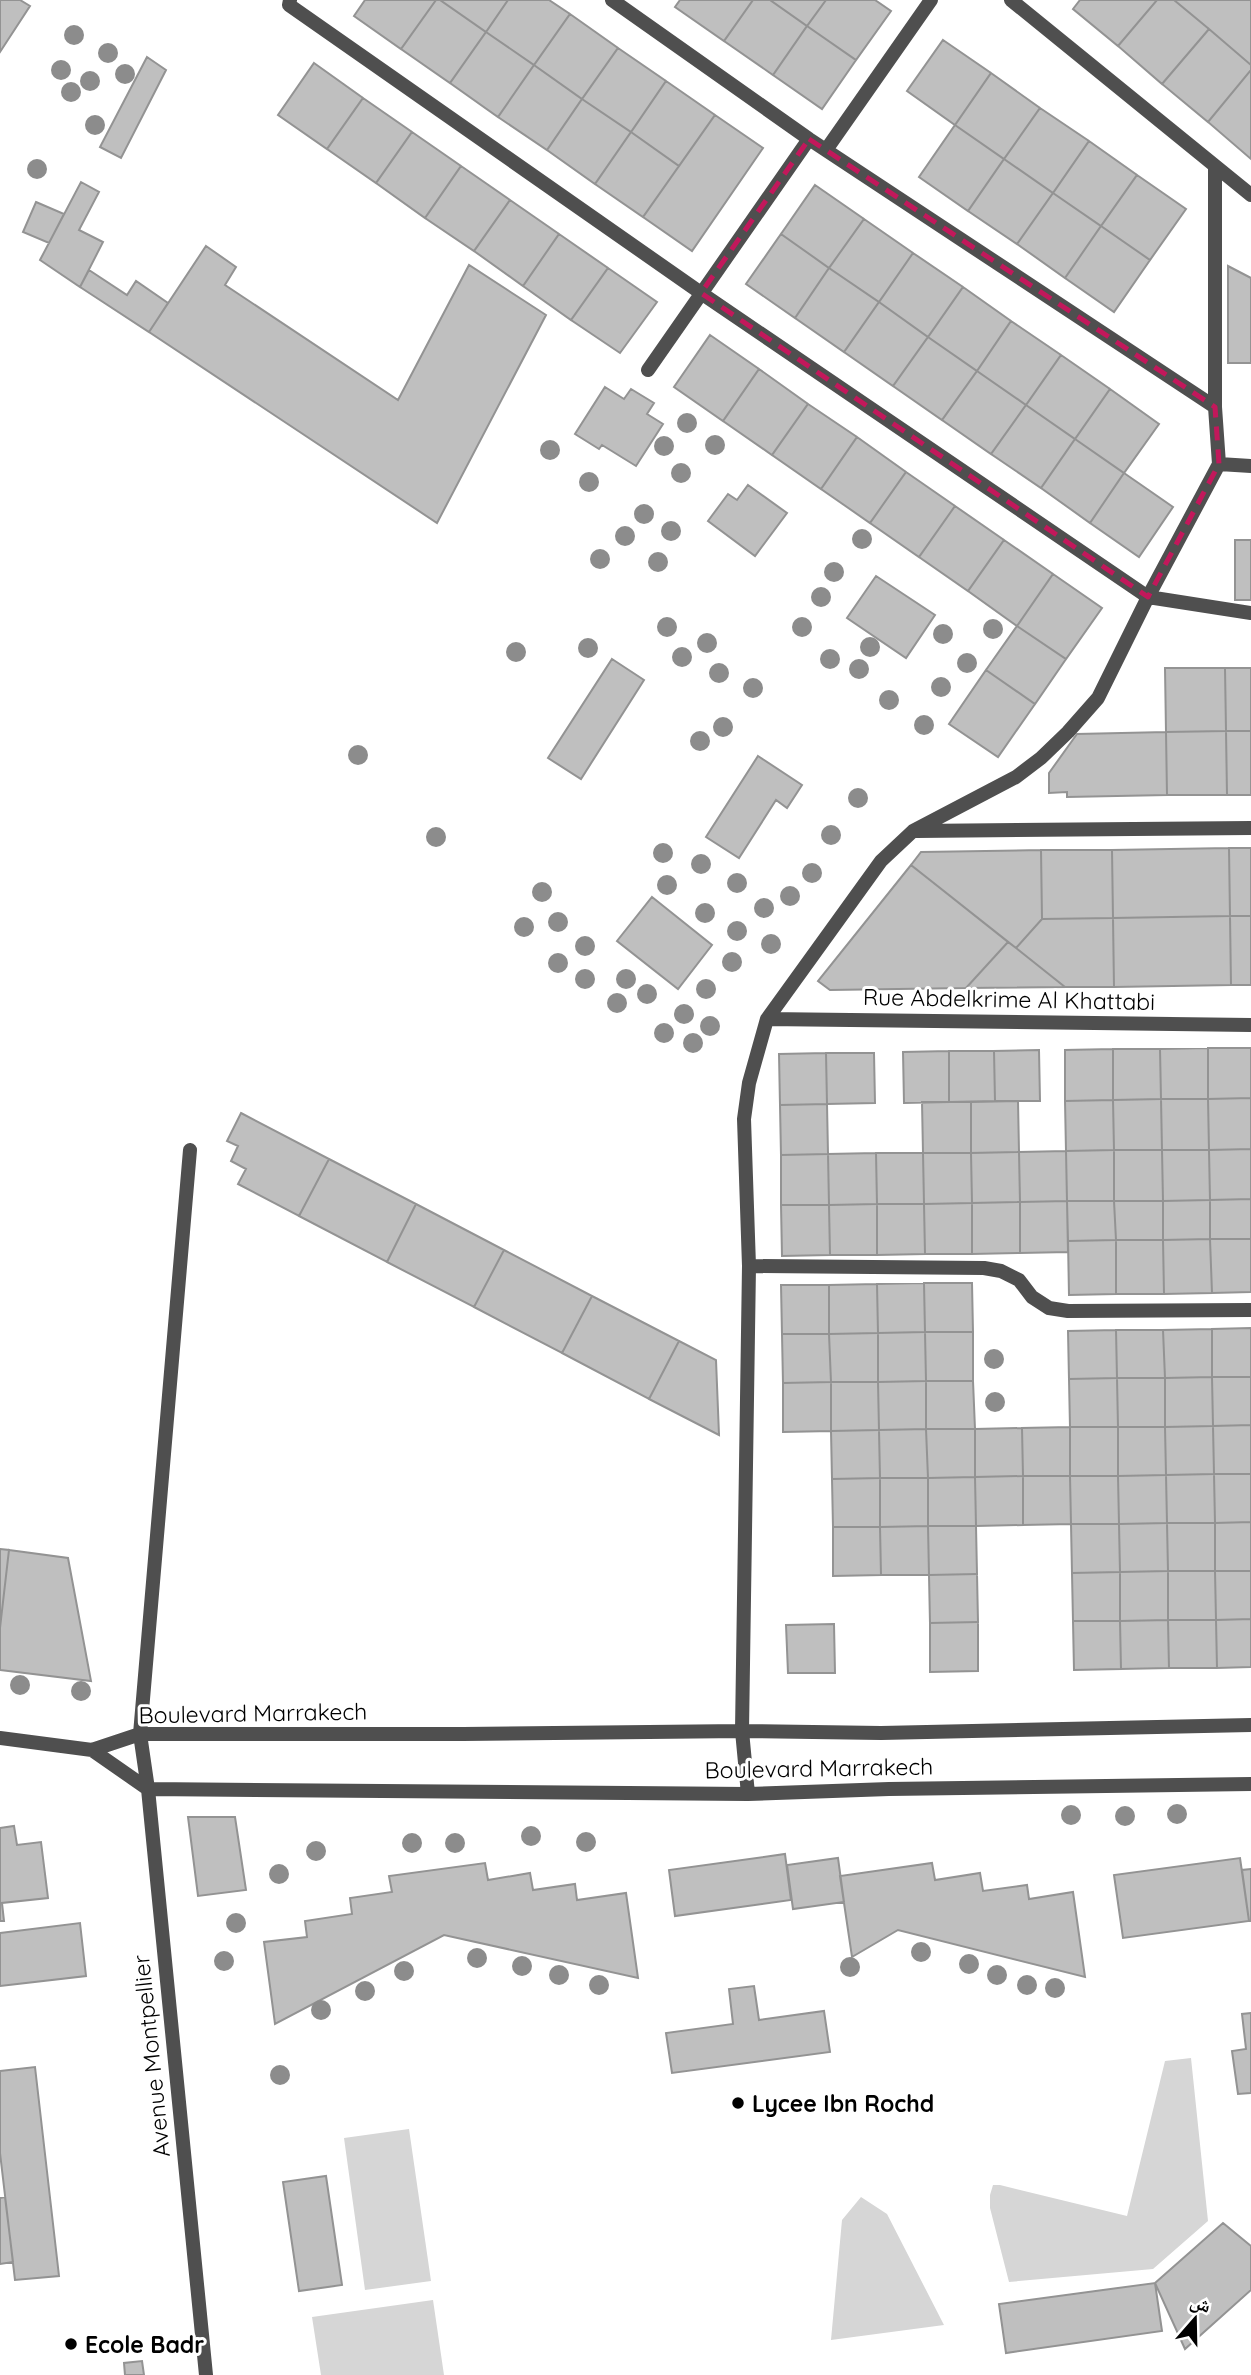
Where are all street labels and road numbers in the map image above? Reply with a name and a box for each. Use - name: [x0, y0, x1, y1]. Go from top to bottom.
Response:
- street label: Rue Abdelkrime Al Khattabi: [863, 982, 1155, 1016]
- street label: Boulevard Marrakech: [138, 1697, 368, 1729]
- street label: Boulevard Marrakech: [704, 1752, 934, 1784]
- street label: Avenue Montpellier: [126, 1953, 176, 2159]

